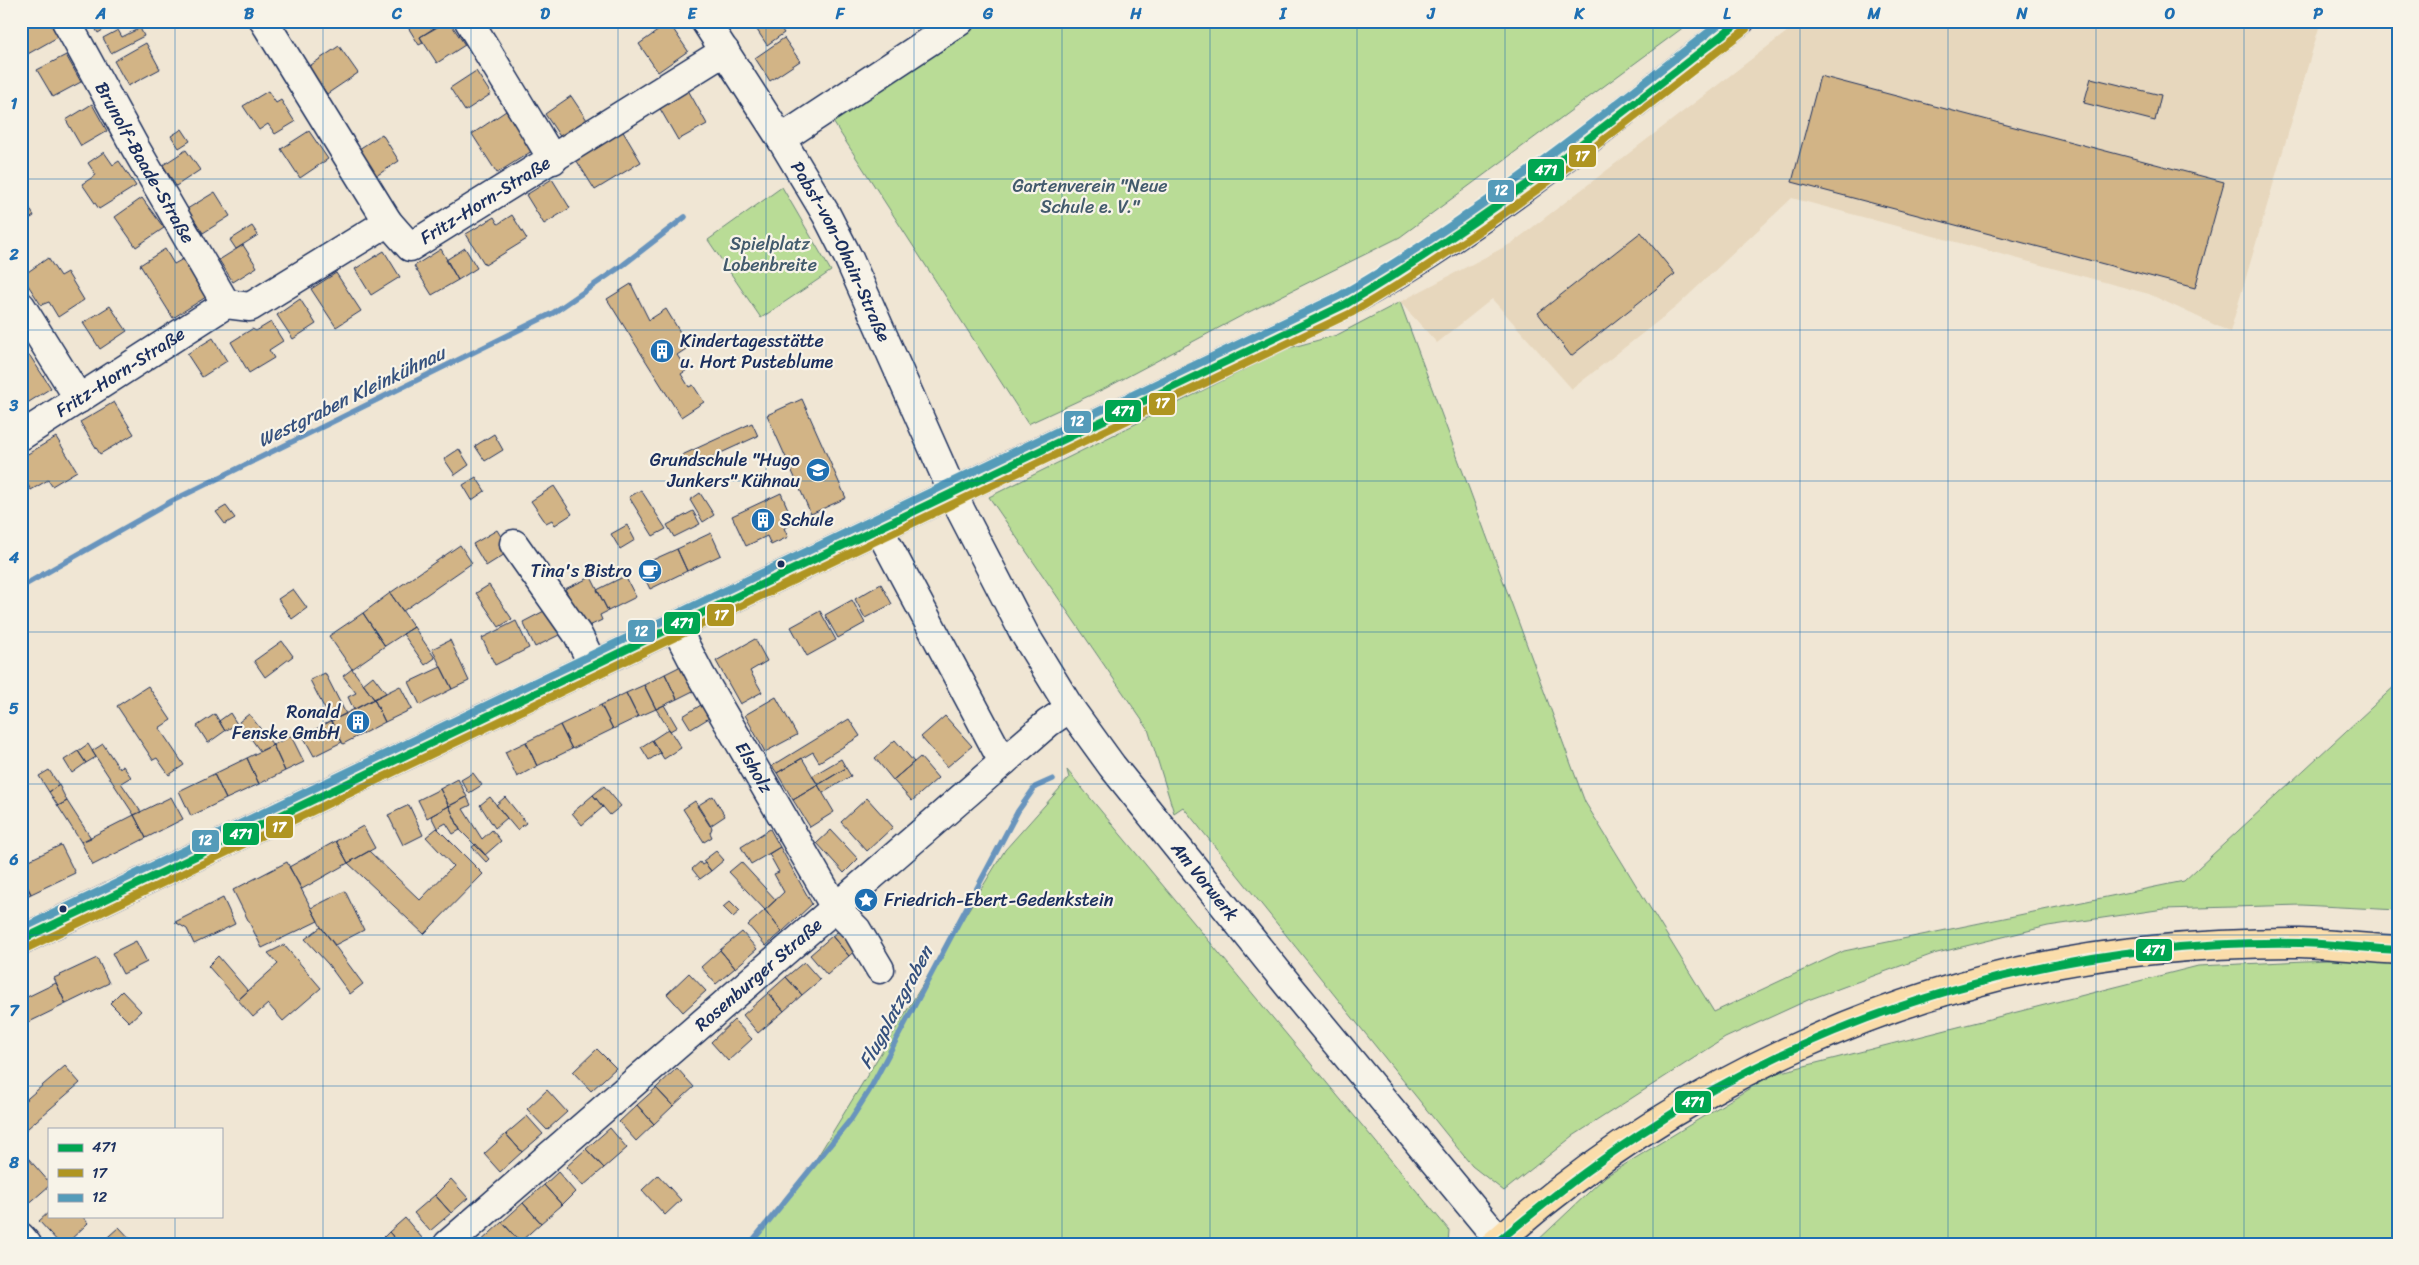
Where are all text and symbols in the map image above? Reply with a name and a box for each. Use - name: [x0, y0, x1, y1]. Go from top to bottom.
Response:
- text: A: [95, 0, 106, 28]
- text: B: [244, 0, 255, 28]
- text: C: [391, 0, 403, 28]
- text: D: [540, 0, 550, 28]
- text: E: [688, 0, 698, 28]
- text: F: [835, 0, 846, 28]
- text: G: [982, 0, 994, 28]
- text: H: [1129, 0, 1142, 28]
- text: I: [1279, 0, 1288, 28]
- text: J: [1426, 0, 1436, 28]
- text: K: [1573, 0, 1585, 28]
- text: L: [1723, 0, 1731, 28]
- text: M: [1866, 0, 1881, 28]
- text: N: [2015, 0, 2028, 28]
- text: O: [2164, 0, 2176, 28]
- text: P: [2313, 0, 2323, 28]
- street label: Brunolf-Baade-Straße: [86, 76, 204, 250]
- text: 1: [11, 89, 18, 118]
- line badge: 17: [1568, 144, 1597, 168]
- text: 17: [1575, 144, 1590, 169]
- street label: Fritz-Horn-Straße: [413, 147, 557, 253]
- street label: Pabst-von-Ohain-Straße: [782, 155, 900, 347]
- line badge: 471: [1527, 158, 1565, 182]
- text: 471: [1534, 158, 1557, 183]
- park label: Gartenverein "Neue Schule e. V.": [1012, 170, 1168, 223]
- text: 12: [1494, 178, 1509, 203]
- line badge: 12: [1487, 179, 1515, 203]
- park label: Spielplatz Lobenbreite: [723, 228, 817, 281]
- text: 2: [8, 240, 19, 269]
- street label: Fritz-Horn-Straße: [49, 318, 192, 426]
- place label: Kindertagesstätte u. Hort Pusteblume: [680, 325, 834, 378]
- water label: Westgraben Kleinkühnau: [252, 335, 453, 456]
- building icon: Kindertagesstätte u. Hort Pusteblume: [649, 338, 675, 364]
- text: 3: [9, 391, 19, 420]
- text: 17: [1155, 391, 1170, 416]
- line badge: 17: [1148, 392, 1176, 416]
- line badge: 471: [1104, 399, 1142, 423]
- text: 471: [1111, 399, 1134, 424]
- text: 12: [1070, 409, 1085, 434]
- line badge: 12: [1063, 410, 1092, 434]
- place label: Grundschule "Hugo Junkers" Kühnau: [650, 444, 800, 497]
- school or university icon: Grundschule "Hugo Junkers" Kühnau: [805, 457, 831, 483]
- place label: Schule: [780, 504, 834, 536]
- building icon: Schule: [750, 507, 776, 533]
- text: 4: [8, 543, 19, 572]
- place label: Tina's Bistro: [530, 555, 632, 587]
- cafe icon: Tina's Bistro: [637, 558, 663, 584]
- unlabelled marker: [776, 559, 786, 569]
- line badge: 17: [706, 603, 735, 627]
- text: 17: [714, 603, 729, 628]
- line badge: 471: [663, 611, 701, 635]
- text: 471: [670, 611, 693, 636]
- line badge: 12: [627, 619, 656, 643]
- text: 12: [634, 619, 649, 644]
- text: 5: [9, 694, 19, 723]
- place label: Ronald Fenske GmbH: [232, 696, 342, 749]
- building icon: Ronald Fenske GmbH: [345, 709, 371, 735]
- street label: Elsholz: [726, 735, 782, 800]
- line badge: 17: [265, 815, 294, 839]
- text: 17: [272, 815, 287, 840]
- line badge: 471: [222, 822, 260, 846]
- text: 471: [229, 822, 252, 847]
- text: 12: [198, 828, 213, 853]
- line badge: 12: [191, 829, 220, 853]
- street label: Am Vorwerk: [1162, 834, 1247, 929]
- text: 6: [8, 845, 19, 874]
- place label: Friedrich-Ebert-Gedenkstein: [884, 884, 1114, 916]
- place icon: Friedrich-Ebert-Gedenkstein: [853, 887, 879, 913]
- unlabelled marker: [58, 904, 68, 914]
- street label: Rosenburger Straße: [687, 909, 830, 1039]
- water label: Flugplatzgraben: [849, 938, 943, 1075]
- line badge: 471: [2135, 938, 2173, 962]
- text: 471: [2142, 938, 2165, 963]
- text: 7: [9, 996, 20, 1025]
- line badge: 471: [1674, 1090, 1712, 1114]
- text: 471: [1681, 1090, 1704, 1115]
- legend: [48, 1128, 222, 1218]
- text: 471: [92, 1134, 116, 1160]
- text: 8: [8, 1148, 19, 1177]
- text: 17: [92, 1160, 108, 1186]
- text: 12: [92, 1184, 107, 1210]

